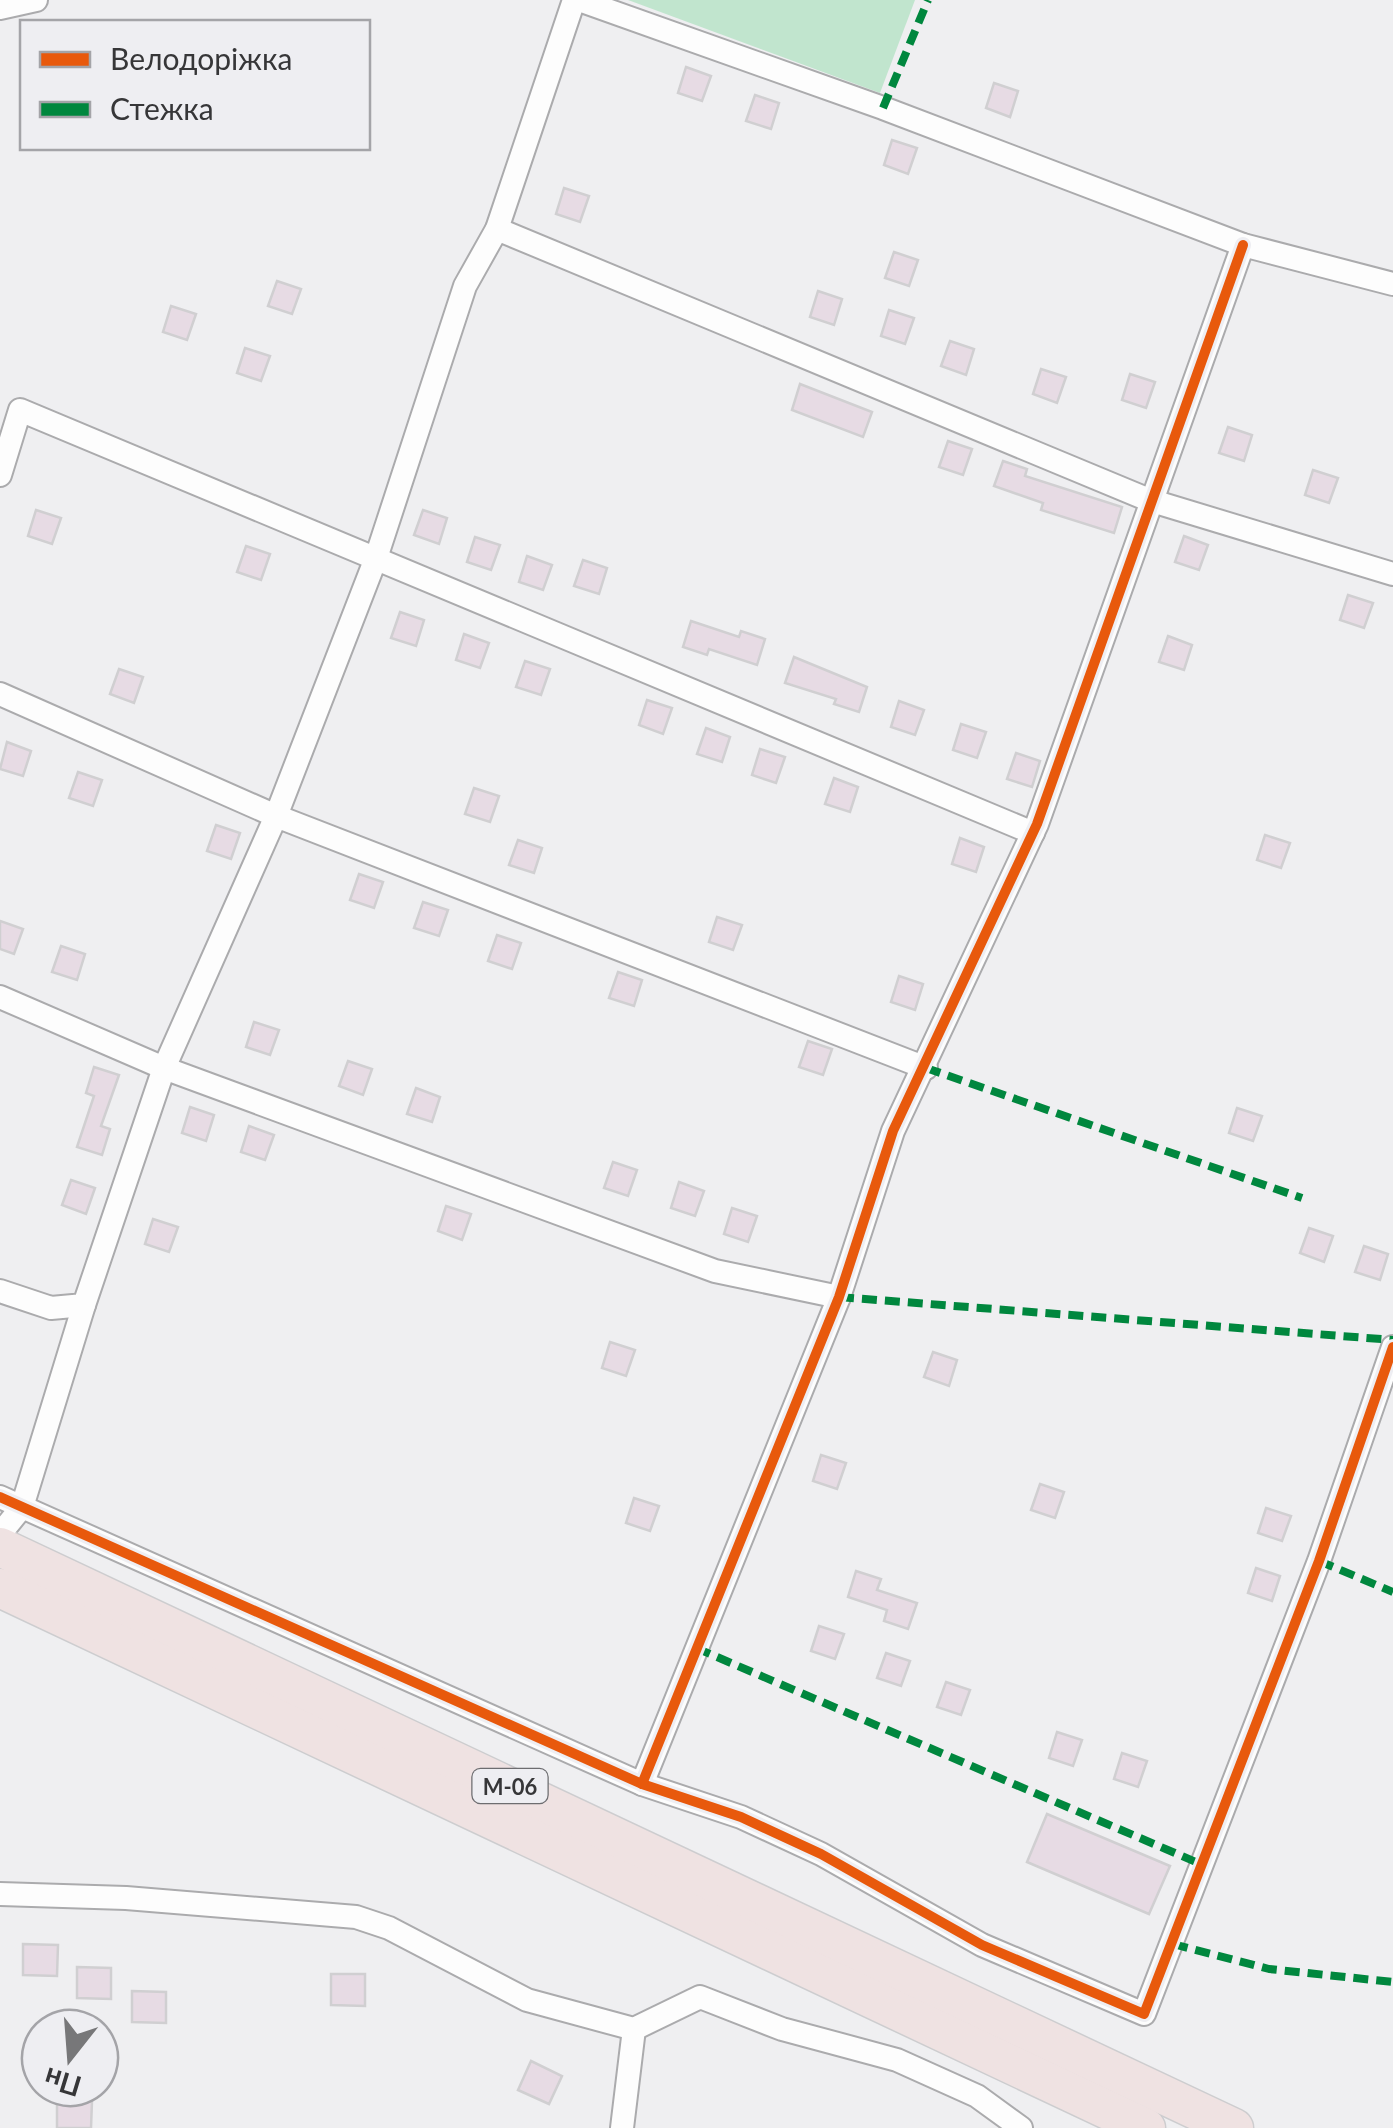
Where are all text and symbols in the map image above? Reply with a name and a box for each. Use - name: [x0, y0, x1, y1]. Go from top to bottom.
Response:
- legend: [20, 20, 370, 150]
- text: Велодоріжка: [110, 40, 292, 76]
- text: Стежка: [110, 90, 214, 126]
- road number: М-06: [472, 1769, 548, 1803]
- north arrow: [20, 2008, 120, 2108]
- text: Пн: [40, 2061, 85, 2104]

